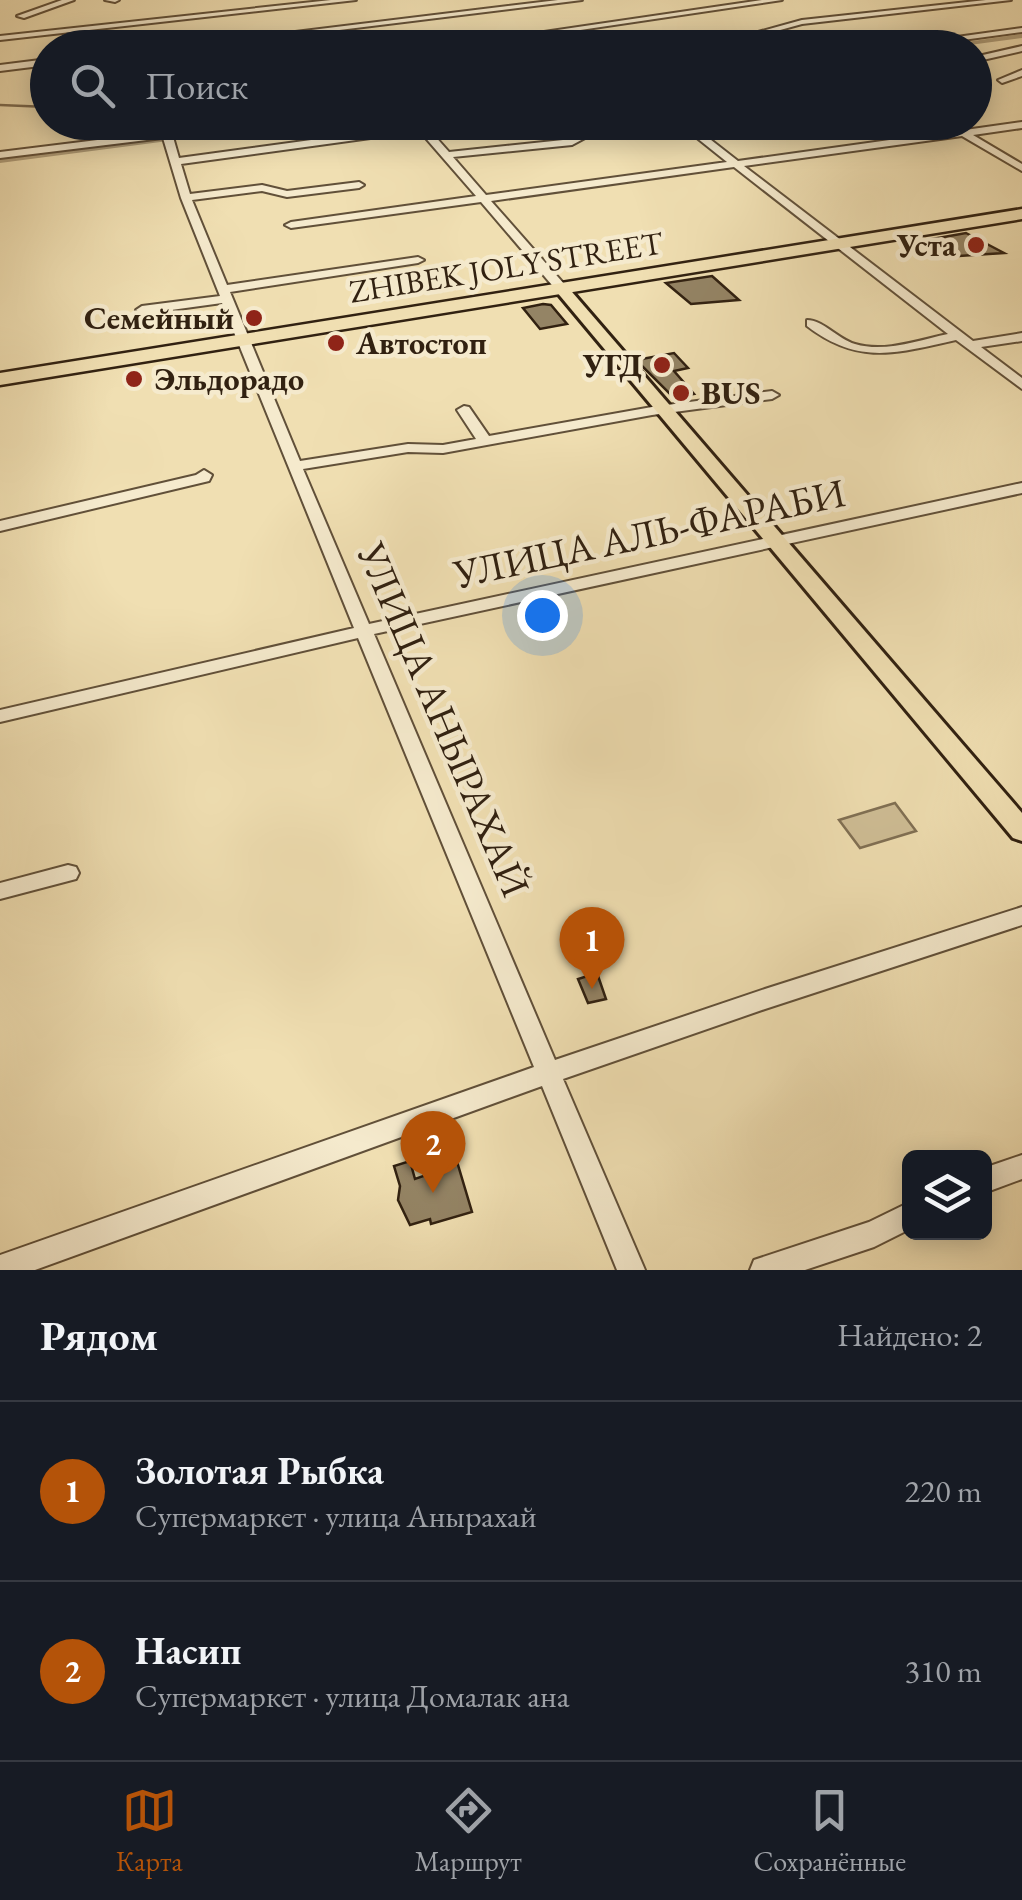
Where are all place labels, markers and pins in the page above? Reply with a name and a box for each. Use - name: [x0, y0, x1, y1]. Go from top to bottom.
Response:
- place label: Уста: [896, 224, 957, 266]
- marker: Уста: [965, 234, 987, 256]
- place label: Семейный: [84, 297, 234, 339]
- marker: Семейный: [243, 307, 265, 329]
- place label: Автостоп: [355, 322, 487, 364]
- marker: Автостоп: [325, 332, 347, 354]
- place label: УГД: [582, 344, 642, 386]
- marker: УГД: [651, 354, 673, 376]
- place label: Эльдорадо: [154, 358, 304, 400]
- marker: Эльдорадо: [123, 368, 145, 390]
- place label: BUS: [701, 372, 761, 414]
- marker: BUS: [670, 382, 692, 404]
- pin: 1: [560, 906, 624, 989]
- pin: 2: [400, 1110, 466, 1193]

